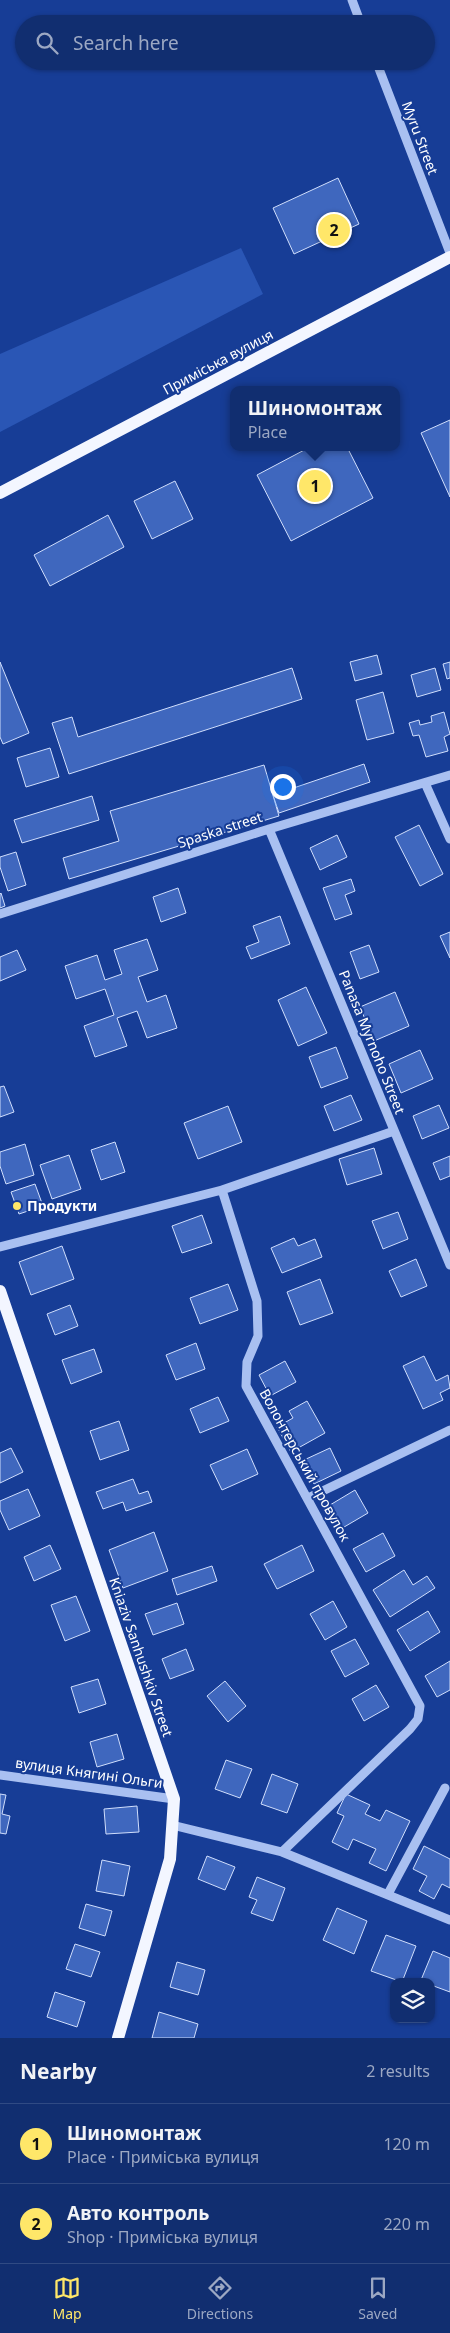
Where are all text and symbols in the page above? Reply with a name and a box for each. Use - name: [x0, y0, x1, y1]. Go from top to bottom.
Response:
- search box: [15, 15, 435, 70]
- icon: search: [33, 29, 61, 57]
- text: Search here: [73, 30, 179, 56]
- street label: Myru Street: [398, 98, 443, 177]
- pin: 2: [318, 211, 350, 249]
- street label: Приміська вулиця: [159, 324, 276, 399]
- popup: [230, 386, 400, 451]
- text: Шиномонтаж: [248, 395, 382, 421]
- text: Place: [248, 421, 287, 443]
- pin: 1: [299, 467, 331, 505]
- your location: [270, 774, 296, 800]
- street label: Spaska street: [175, 807, 265, 852]
- street label: Panasa Myrnoho Street: [335, 967, 410, 1117]
- place label: Продукти: [27, 1196, 97, 1215]
- marker: Продукти: [11, 1200, 23, 1212]
- street label: Волонтерський провулок: [256, 1385, 356, 1545]
- street label: Kniaziv Sanhushkiv Street: [105, 1575, 178, 1739]
- street label: вулиця Княгині Ольги: [14, 1753, 164, 1792]
- map controls: [390, 1978, 435, 2023]
- button: layers: [390, 1978, 435, 2023]
- text: Nearby: [20, 2057, 96, 2085]
- text: 2 results: [366, 2060, 430, 2082]
- text: Шиномонтаж: [67, 2120, 202, 2146]
- text: 1: [31, 2133, 41, 2155]
- text: 120 m: [383, 2133, 430, 2155]
- text: Place · Приміська вулиця: [67, 2146, 259, 2168]
- text: Авто контроль: [67, 2200, 210, 2226]
- text: 2: [31, 2213, 41, 2235]
- text: 220 m: [383, 2213, 430, 2235]
- text: Shop · Приміська вулиця: [67, 2226, 258, 2248]
- tab: Map: [53, 2274, 82, 2323]
- tab: Directions: [187, 2274, 253, 2323]
- tab: Saved: [358, 2274, 397, 2323]

